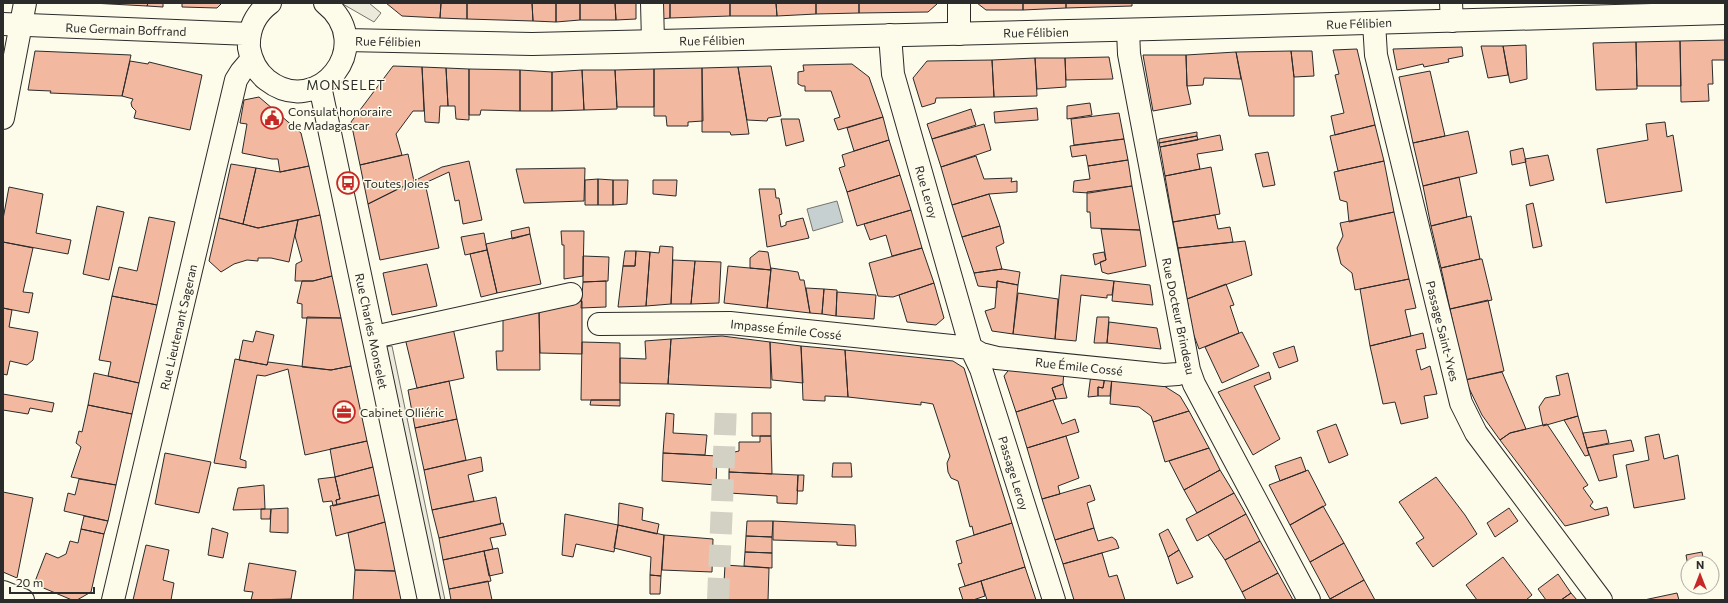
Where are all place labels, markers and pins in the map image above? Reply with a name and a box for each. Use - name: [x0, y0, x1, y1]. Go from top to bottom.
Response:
- place label: Consulat honoraire de Madagascar: [288, 104, 392, 132]
- public building icon: Consulat honoraire de Madagascar: [259, 105, 285, 131]
- bus stop icon: Toutes Joies: [335, 170, 361, 196]
- place label: Toutes Joies: [364, 176, 429, 191]
- office icon: Cabinet Olliéric: [331, 399, 357, 425]
- place label: Cabinet Olliéric: [360, 405, 444, 419]

